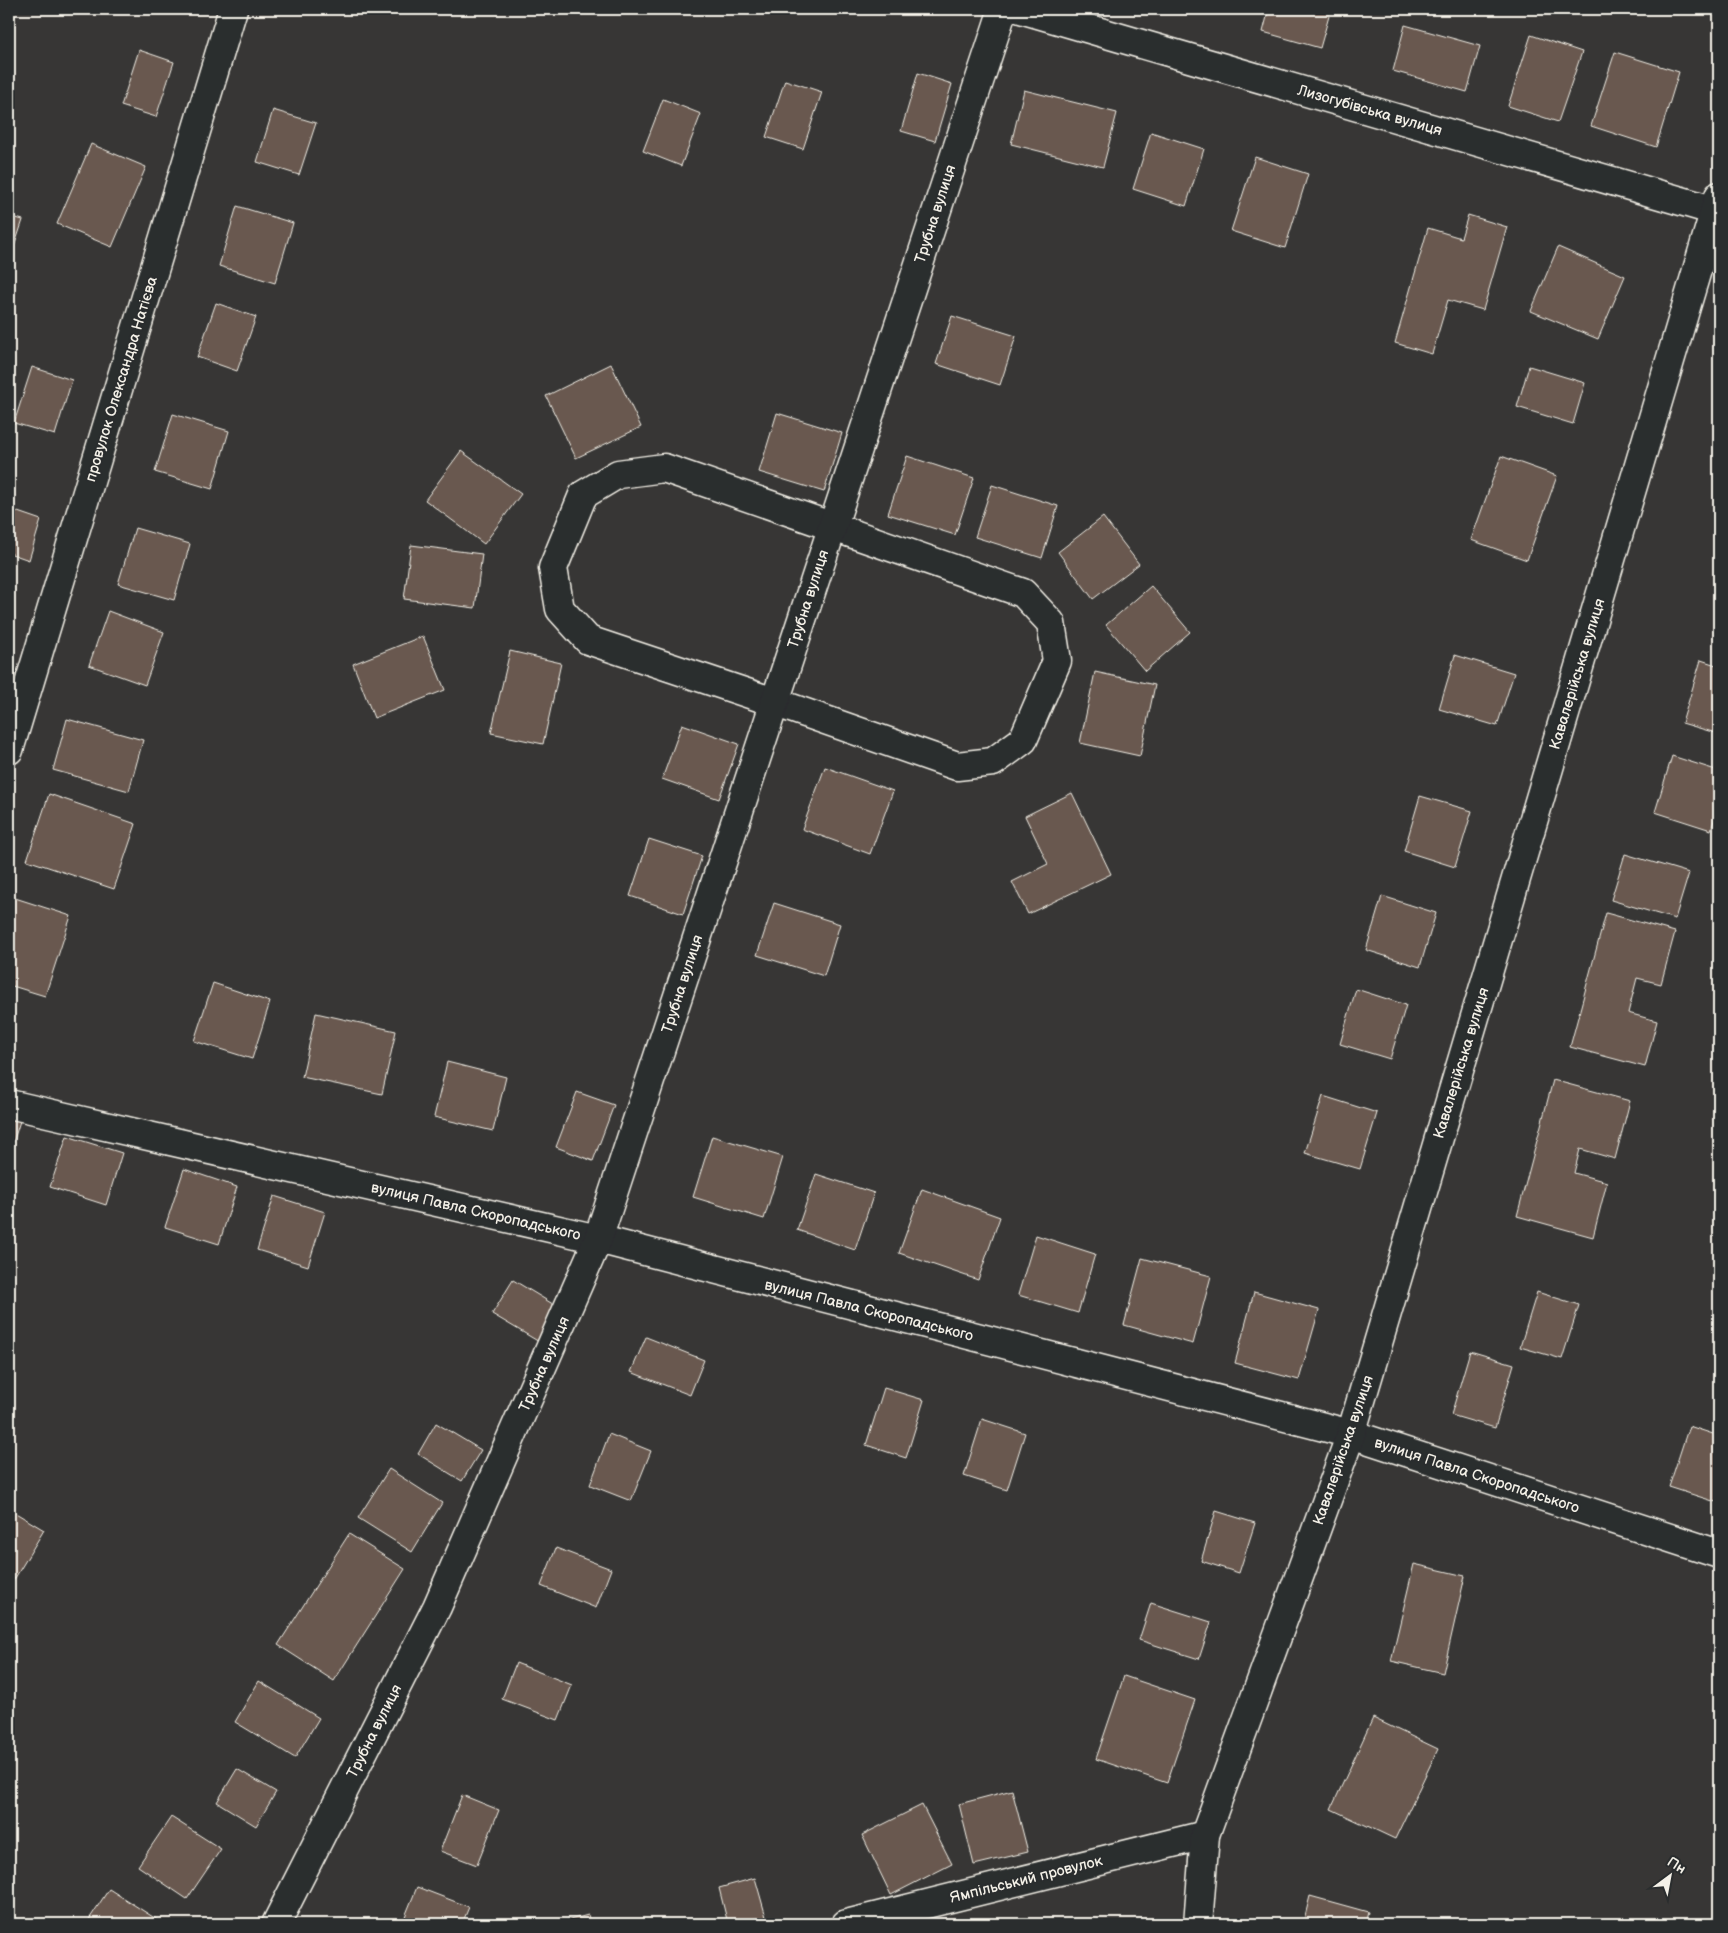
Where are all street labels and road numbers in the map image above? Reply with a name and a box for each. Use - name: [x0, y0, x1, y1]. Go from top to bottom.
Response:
- street label: Лизогубівська вулиця: [1294, 80, 1444, 140]
- street label: Трубна вулиця: [911, 162, 960, 266]
- street label: провулок Олександра Натієва: [81, 274, 162, 484]
- street label: Трубна вулиця: [784, 547, 833, 651]
- street label: Кавалерійська вулиця: [1545, 596, 1610, 752]
- street label: Трубна вулиця: [658, 932, 707, 1036]
- street label: Кавалерійська вулиця: [1429, 985, 1494, 1141]
- street label: вулиця Павла Скоропадського: [369, 1178, 583, 1245]
- street label: вулиця Павла Скоропадського: [762, 1275, 975, 1346]
- street label: Трубна вулиця: [515, 1314, 574, 1415]
- street label: Кавалерійська вулиця: [1309, 1373, 1378, 1528]
- street label: вулиця Павла Скоропадського: [1372, 1433, 1582, 1518]
- street label: Трубна вулиця: [343, 1681, 406, 1781]
- street label: Ямпільський провулок: [948, 1851, 1104, 1908]

